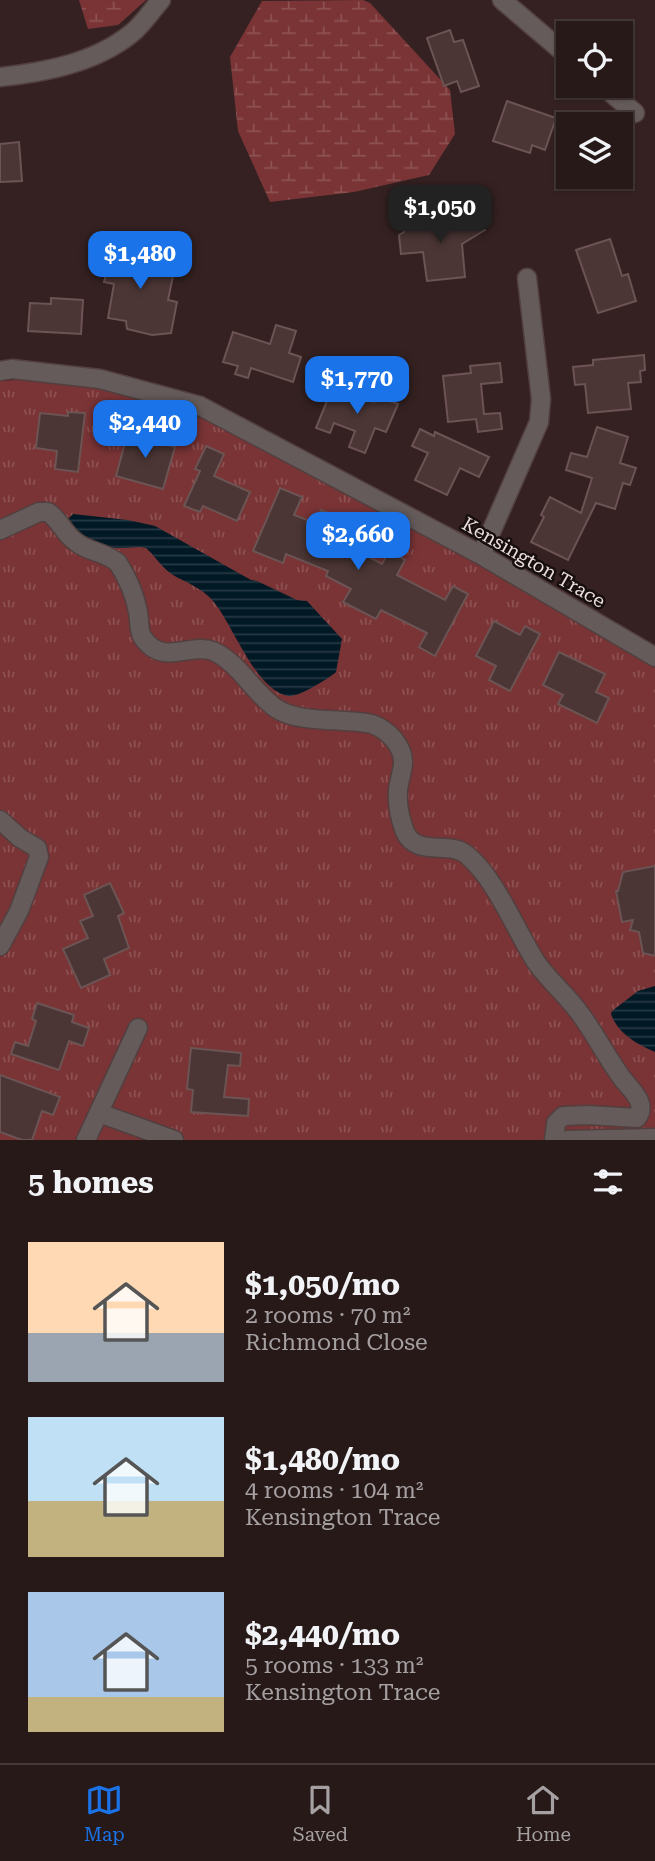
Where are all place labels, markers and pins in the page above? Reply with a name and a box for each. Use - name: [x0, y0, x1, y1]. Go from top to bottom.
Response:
- pin: $1,050: [383, 186, 497, 245]
- pin: $1,480: [83, 232, 197, 291]
- pin: $1,770: [300, 356, 414, 416]
- pin: $2,440: [88, 400, 202, 460]
- pin: $2,660: [301, 512, 415, 572]

